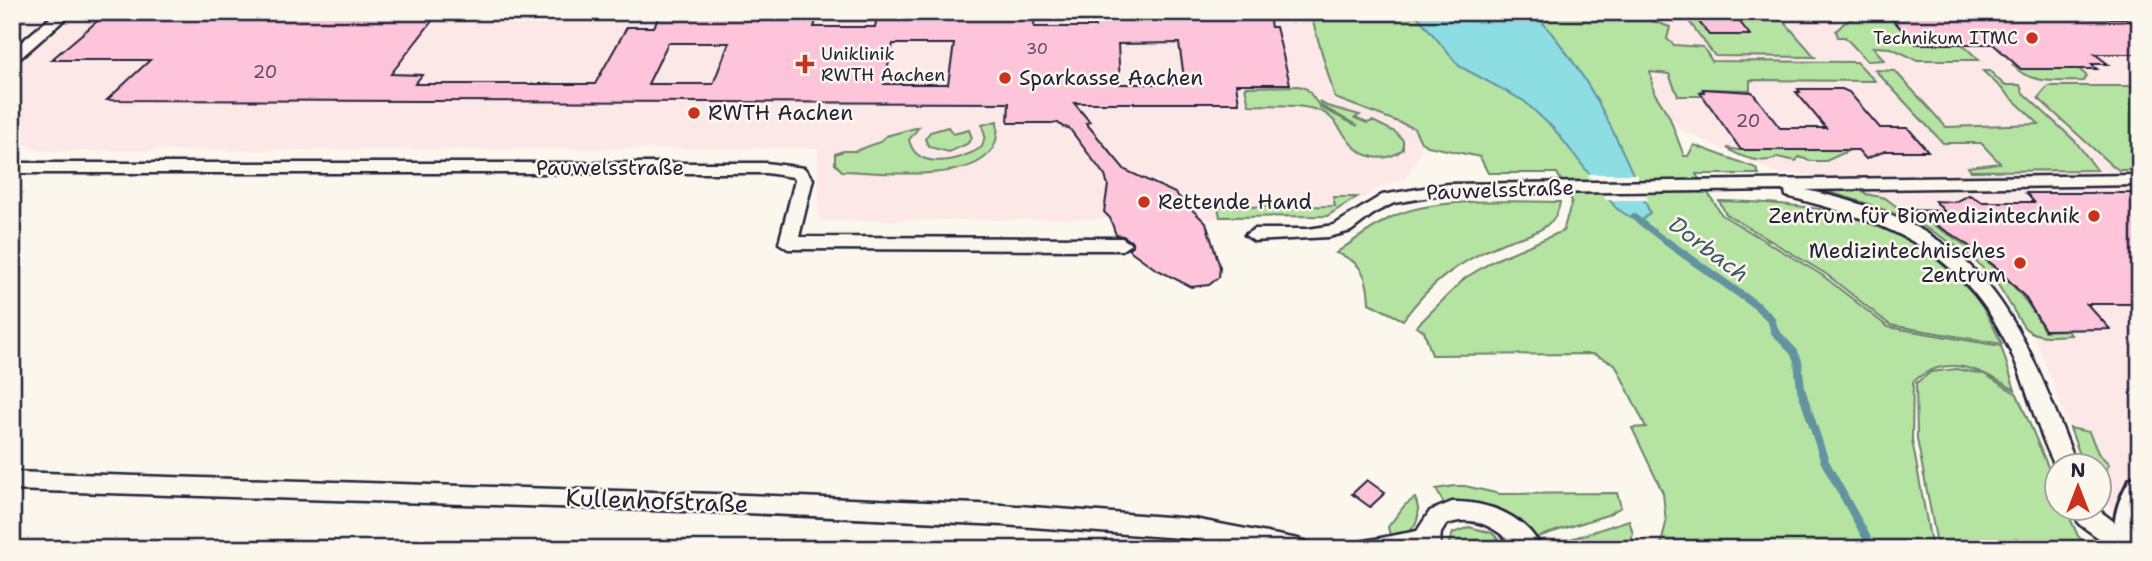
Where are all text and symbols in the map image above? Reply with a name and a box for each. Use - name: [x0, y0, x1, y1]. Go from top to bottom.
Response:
- place label: Technikum ITMC: [1873, 26, 2018, 50]
- marker: Technikum ITMC: [2024, 30, 2040, 46]
- house number: 30: [1026, 38, 1048, 59]
- place label: Uniklinik RWTH Aachen: [821, 42, 945, 87]
- marker: Uniklinik RWTH Aachen: [795, 54, 815, 74]
- house number: 20: [253, 60, 277, 84]
- place label: Sparkasse Aachen: [1019, 64, 1203, 92]
- marker: Sparkasse Aachen: [997, 70, 1013, 86]
- place label: RWTH Aachen: [708, 99, 853, 127]
- marker: RWTH Aachen: [686, 105, 702, 121]
- house number: 20: [1736, 109, 1760, 133]
- street label: Pauwelsstraße: [536, 154, 684, 182]
- street label: Pauwelsstraße: [1425, 173, 1575, 207]
- place label: Rettende Hand: [1158, 188, 1312, 216]
- marker: Rettende Hand: [1136, 194, 1152, 210]
- place label: Zentrum für Biomedizintechnik: [1769, 202, 2080, 230]
- marker: Zentrum für Biomedizintechnik: [2086, 208, 2102, 224]
- water label: Dorbach: [1663, 209, 1755, 289]
- place label: Medizintechnisches Zentrum: [1809, 237, 2006, 289]
- marker: Medizintechnisches Zentrum: [2012, 255, 2028, 271]
- north arrow: [2044, 452, 2114, 522]
- text: N: [2070, 458, 2086, 483]
- street label: Kullenhofstraße: [565, 482, 749, 520]

